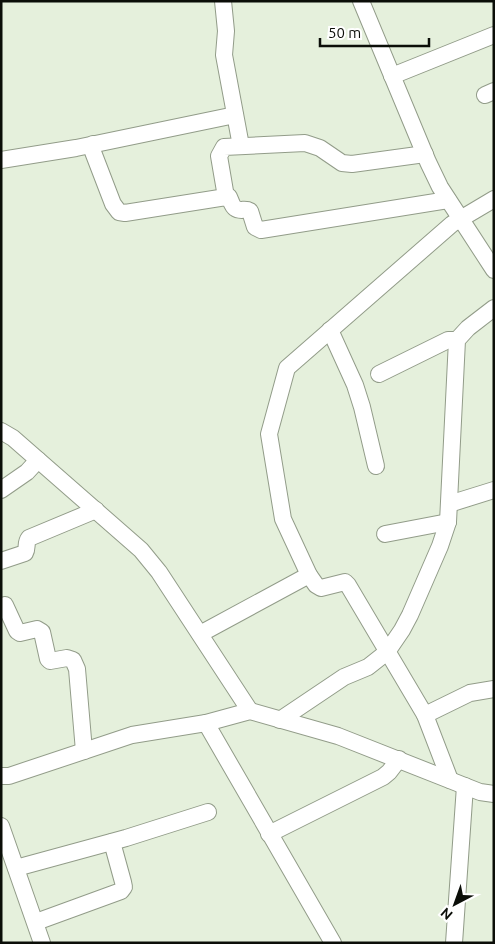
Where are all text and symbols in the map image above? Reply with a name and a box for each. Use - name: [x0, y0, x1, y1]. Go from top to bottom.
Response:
- scale bar: [320, 15, 429, 47]
- text: 50 m: [328, 24, 361, 41]
- north arrow: [430, 879, 480, 929]
- text: N: [437, 904, 456, 923]

